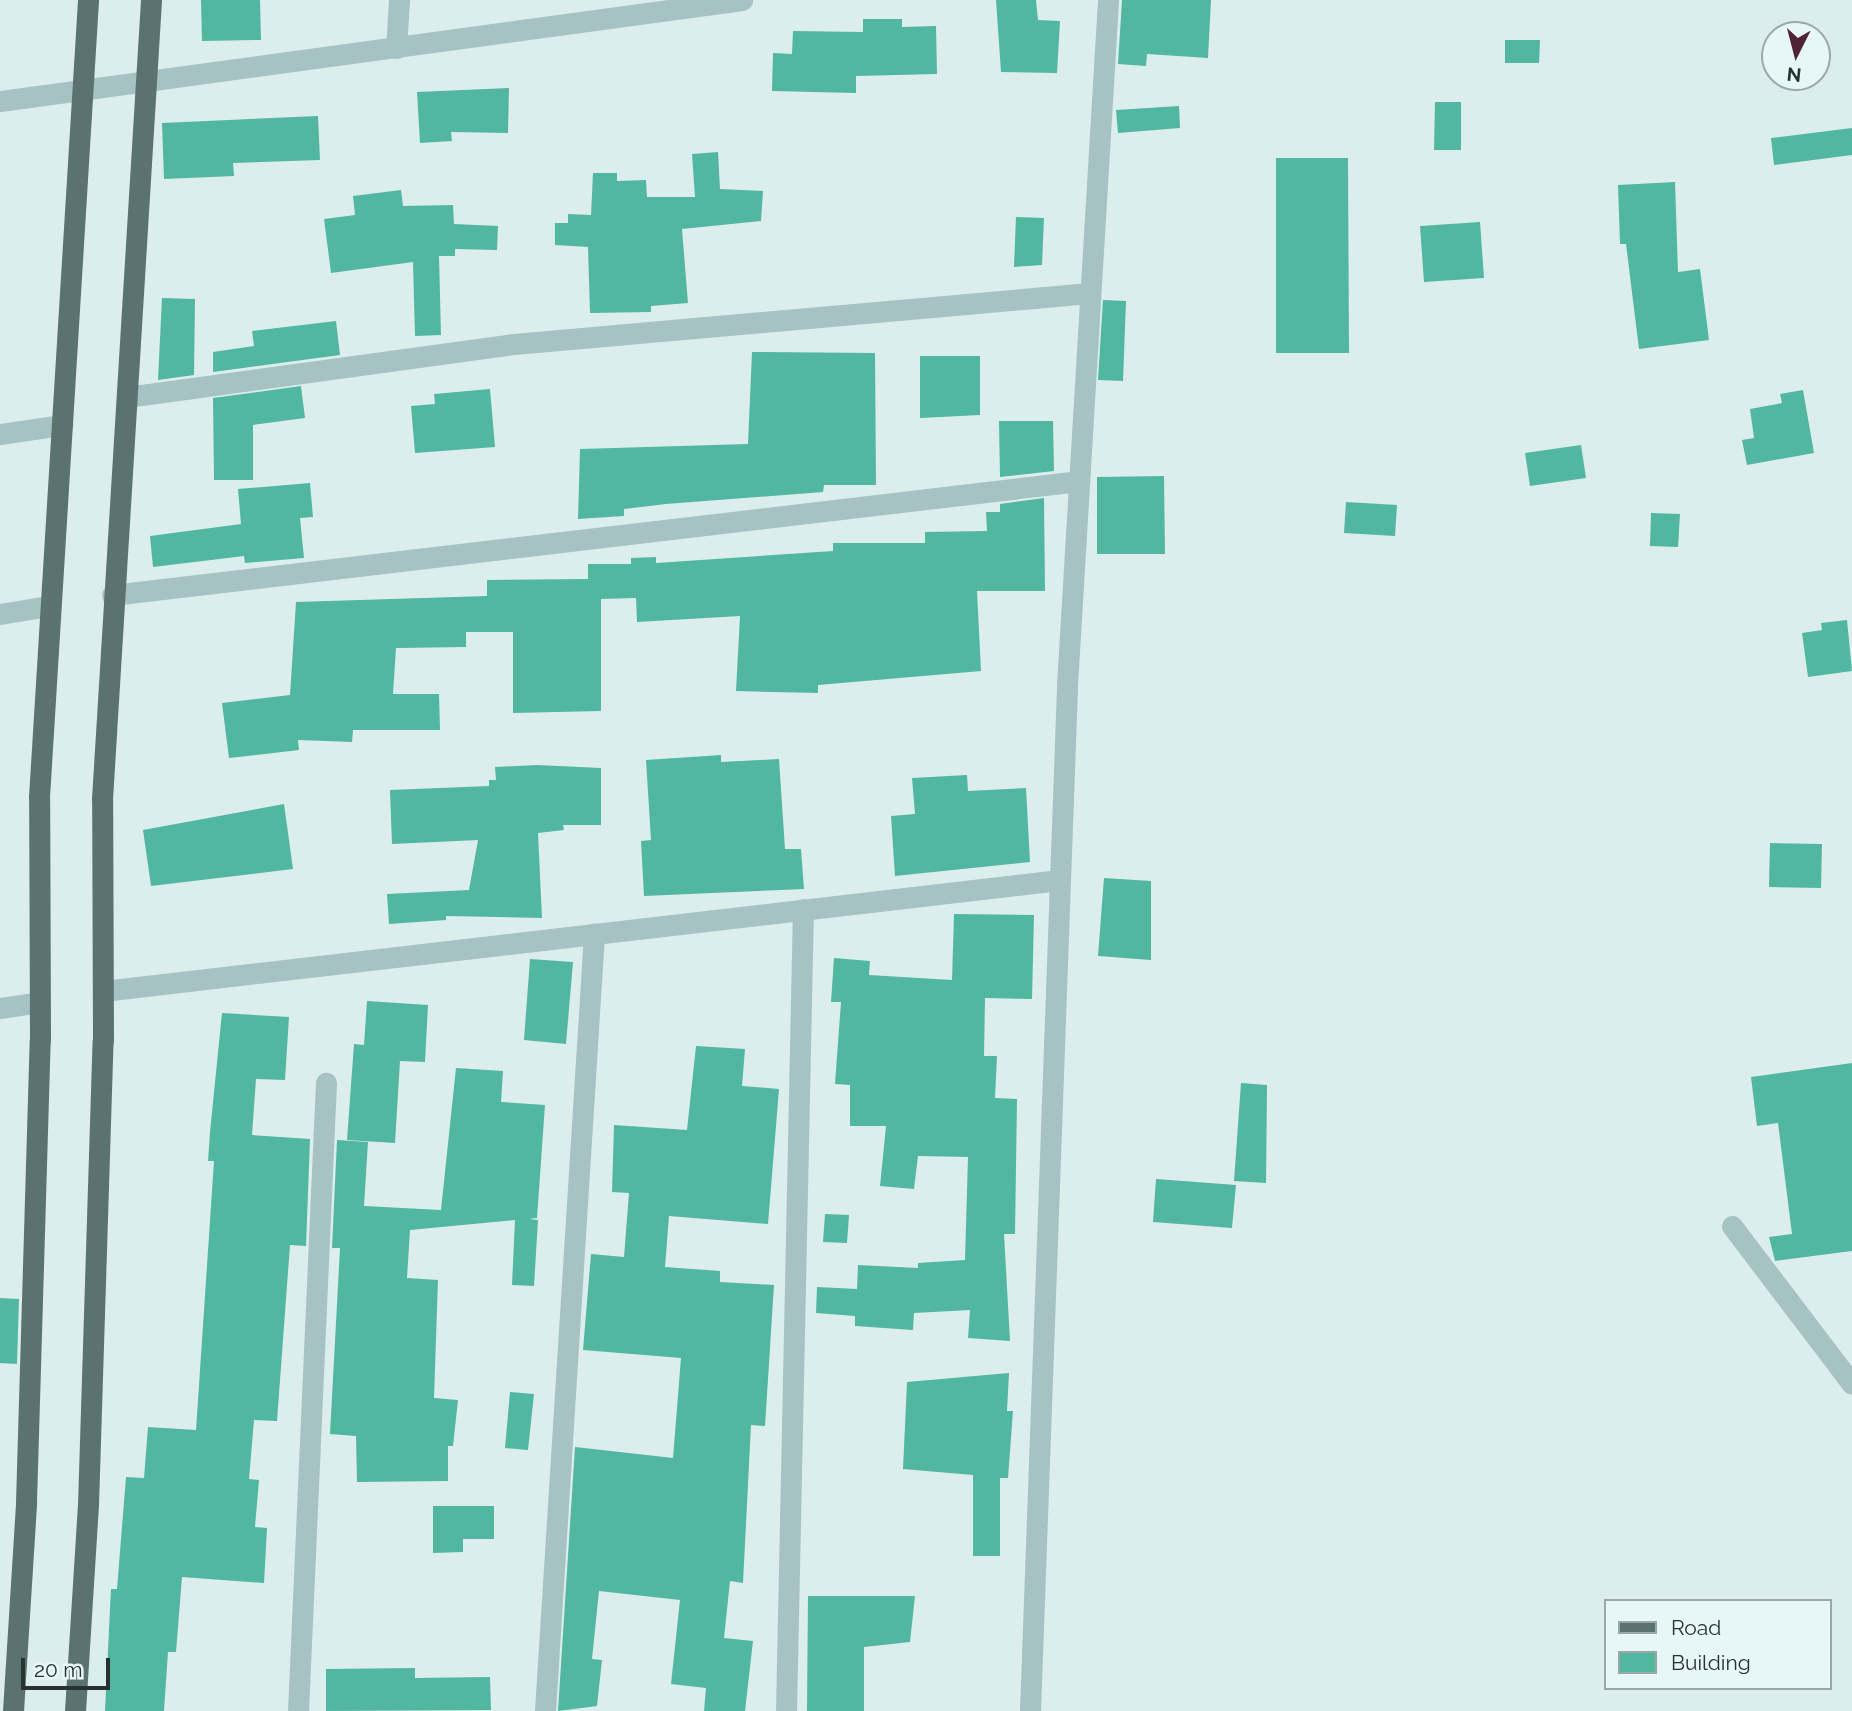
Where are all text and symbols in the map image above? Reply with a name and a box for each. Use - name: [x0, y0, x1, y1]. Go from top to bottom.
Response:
- north arrow: [1761, 21, 1831, 91]
- text: N: [1786, 63, 1802, 87]
- legend: [1604, 1599, 1831, 1690]
- text: Road: [1671, 1615, 1721, 1640]
- scale bar: [24, 1644, 114, 1688]
- text: Building: [1671, 1650, 1751, 1675]
- text: 20 m: [34, 1657, 82, 1682]

